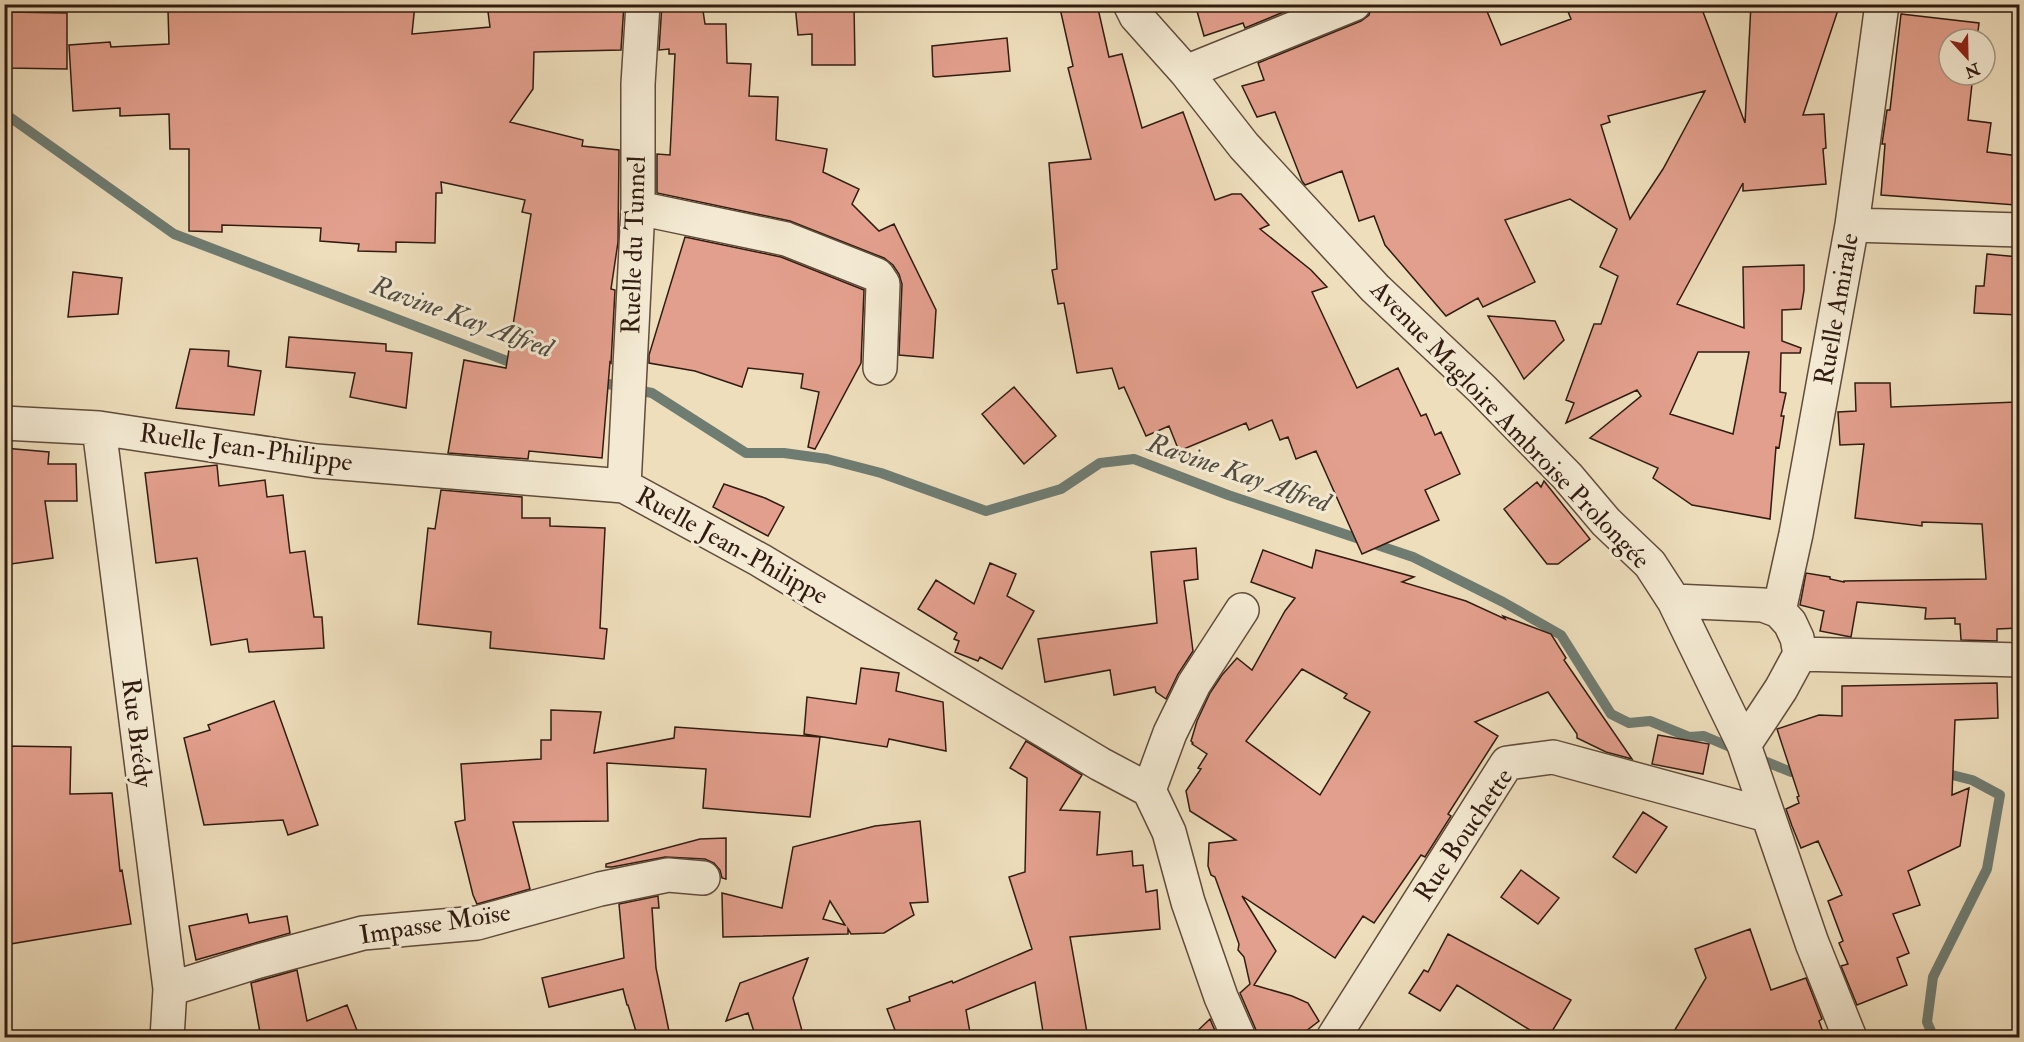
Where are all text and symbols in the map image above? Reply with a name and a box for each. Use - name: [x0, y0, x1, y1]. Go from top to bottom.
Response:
- north arrow: [1937, 27, 1997, 87]
- text: N: [1961, 58, 1984, 82]
- street label: Ruelle du Tunnel: [615, 155, 653, 335]
- street label: Ruelle Amirale: [1808, 230, 1866, 387]
- water label: Ravine Kay Alfred: [366, 269, 559, 366]
- street label: Avenue Magloire Ambroise Prolongée: [1363, 273, 1657, 576]
- street label: Ruelle Jean-Philippe: [137, 417, 355, 480]
- water label: Ravine Kay Alfred: [1142, 426, 1336, 520]
- street label: Ruelle Jean-Philippe: [630, 480, 834, 613]
- street label: Rue Brédy: [114, 677, 160, 790]
- street label: Rue Bouchette: [1408, 762, 1520, 908]
- street label: Impasse Moïse: [357, 896, 513, 953]

